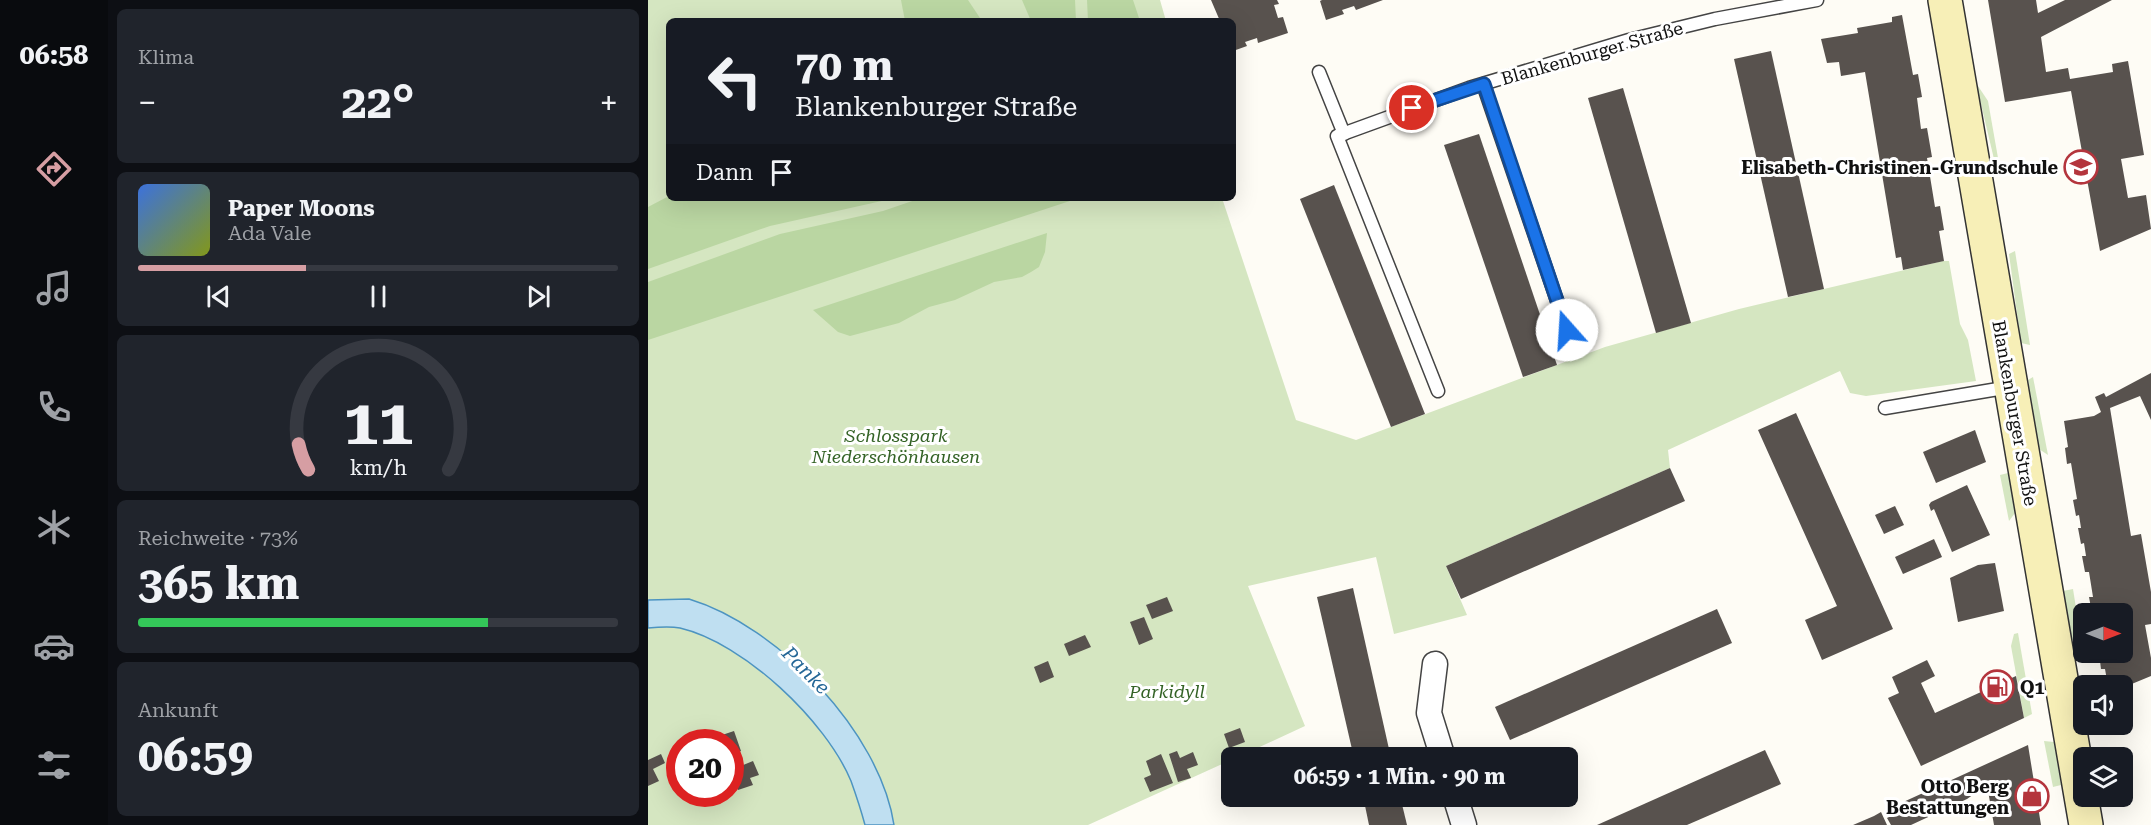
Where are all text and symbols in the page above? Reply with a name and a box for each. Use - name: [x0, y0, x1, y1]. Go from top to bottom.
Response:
- street label: Blankenburger Straße: [1499, 17, 1686, 89]
- text: 06:58: [20, 39, 88, 71]
- text: 70 m: [795, 41, 893, 90]
- icon: left: [696, 42, 774, 120]
- text: Klima: [138, 45, 194, 69]
- text: 22°: [342, 76, 414, 129]
- pin: [1386, 82, 1437, 133]
- text: −: [138, 83, 156, 122]
- text: +: [600, 83, 618, 122]
- text: Blankenburger Straße: [795, 91, 1077, 123]
- icon: arrive: [1395, 91, 1428, 124]
- icon: directions: [33, 148, 75, 190]
- school or university icon: Elisabeth-Christinen-Grundschule: [2063, 149, 2099, 185]
- icon: arrive: [765, 156, 798, 189]
- place label: Elisabeth-Christinen-Grundschule: [1741, 157, 2058, 178]
- text: Dann: [696, 160, 753, 185]
- text: Paper Moons: [228, 196, 375, 221]
- text: Ada Vale: [228, 221, 311, 245]
- icon: music: [33, 267, 75, 309]
- icon: previous: [202, 280, 235, 313]
- icon: pause: [362, 280, 395, 313]
- icon: next: [522, 280, 555, 313]
- position arrow: [1535, 298, 1599, 362]
- street label: Blankenburger Straße: [1988, 318, 2042, 508]
- icon: phone: [33, 386, 75, 428]
- text: 11: [343, 386, 413, 459]
- park label: Schlosspark Niederschönhausen: [811, 425, 980, 467]
- text: km/h: [349, 455, 407, 480]
- icon: climate: [33, 506, 75, 548]
- text: Reichweite · 73%: [138, 526, 298, 550]
- text: 365 km: [138, 557, 299, 610]
- north arrow: [2073, 603, 2133, 663]
- map controls: [2073, 603, 2133, 807]
- icon: car: [33, 625, 75, 667]
- water label: Panke: [776, 640, 835, 699]
- fuel station icon: Q1: [1979, 669, 2015, 705]
- button: sound: [2073, 675, 2133, 735]
- place label: Q1: [2020, 677, 2045, 698]
- park label: Parkidyll: [1128, 681, 1205, 702]
- text: Ankunft: [138, 698, 218, 722]
- text: 06:59: [138, 729, 253, 782]
- speed limit sign: 20: [666, 729, 744, 807]
- icon: filters: [33, 744, 75, 786]
- button: layers: [2073, 747, 2133, 807]
- text: 06:59 · 1 Min. · 90 m: [1294, 764, 1505, 789]
- place label: Otto Berg Bestattungen: [1886, 776, 2010, 818]
- shop icon: Otto Berg Bestattungen: [2014, 778, 2050, 814]

